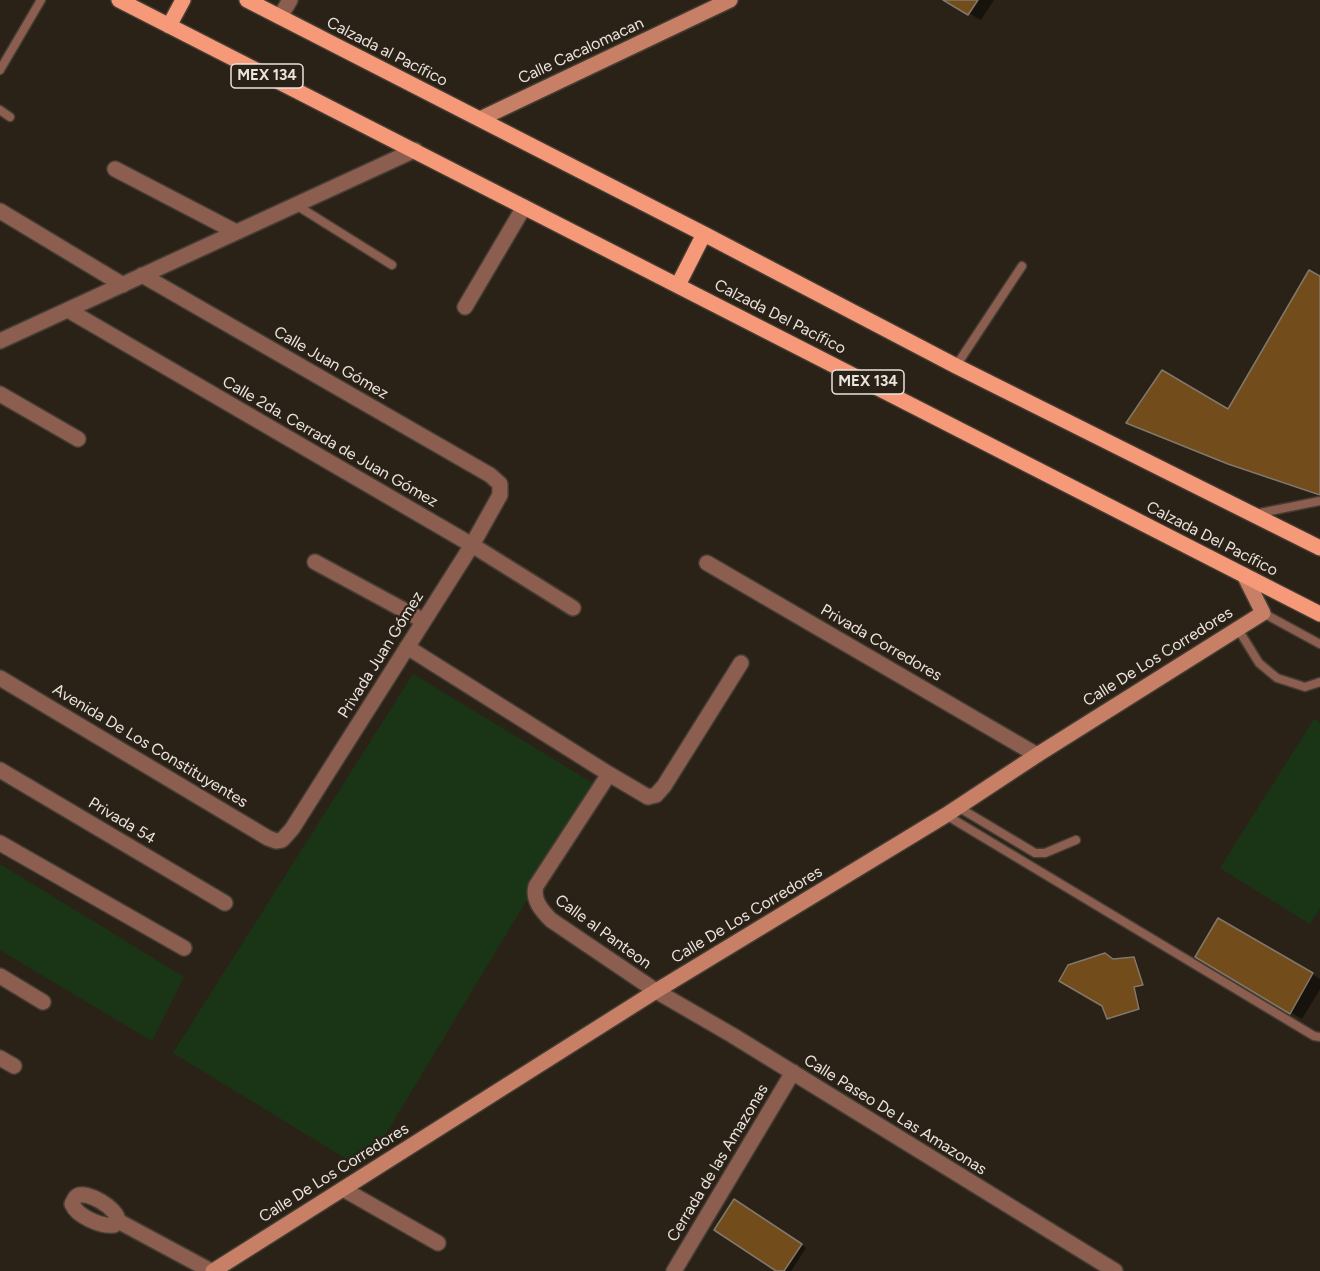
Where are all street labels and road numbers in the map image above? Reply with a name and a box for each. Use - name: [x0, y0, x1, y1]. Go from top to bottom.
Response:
- street label: Calzada al Pacífico: [323, 13, 451, 91]
- street label: Calle Cacalomacan: [515, 14, 647, 88]
- road number: MEX 134: [231, 64, 303, 88]
- street label: Calzada Del Pacífico: [711, 276, 849, 358]
- street label: Calle Juan Gómez: [270, 322, 392, 404]
- road number: MEX 134: [832, 370, 904, 394]
- street label: Calle 2da. Cerrada de Juan Gómez: [219, 372, 441, 512]
- street label: Calzada Del Pacífico: [1143, 498, 1281, 580]
- street label: Privada Juan Gómez: [334, 588, 428, 722]
- street label: Privada Corredores: [817, 601, 945, 685]
- street label: Calle De Los Corredores: [1080, 603, 1236, 711]
- street label: Avenida De Los Constituyentes: [49, 680, 251, 812]
- street label: Privada 54: [85, 793, 159, 849]
- street label: Calle De Los Corredores: [668, 862, 826, 968]
- street label: Calle al Panteon: [551, 891, 655, 973]
- street label: Calle Paseo De Las Amazonas: [800, 1051, 990, 1179]
- street label: Cerrada de las Amazonas: [663, 1081, 773, 1245]
- street label: Calle De Los Corredores: [256, 1119, 412, 1227]

